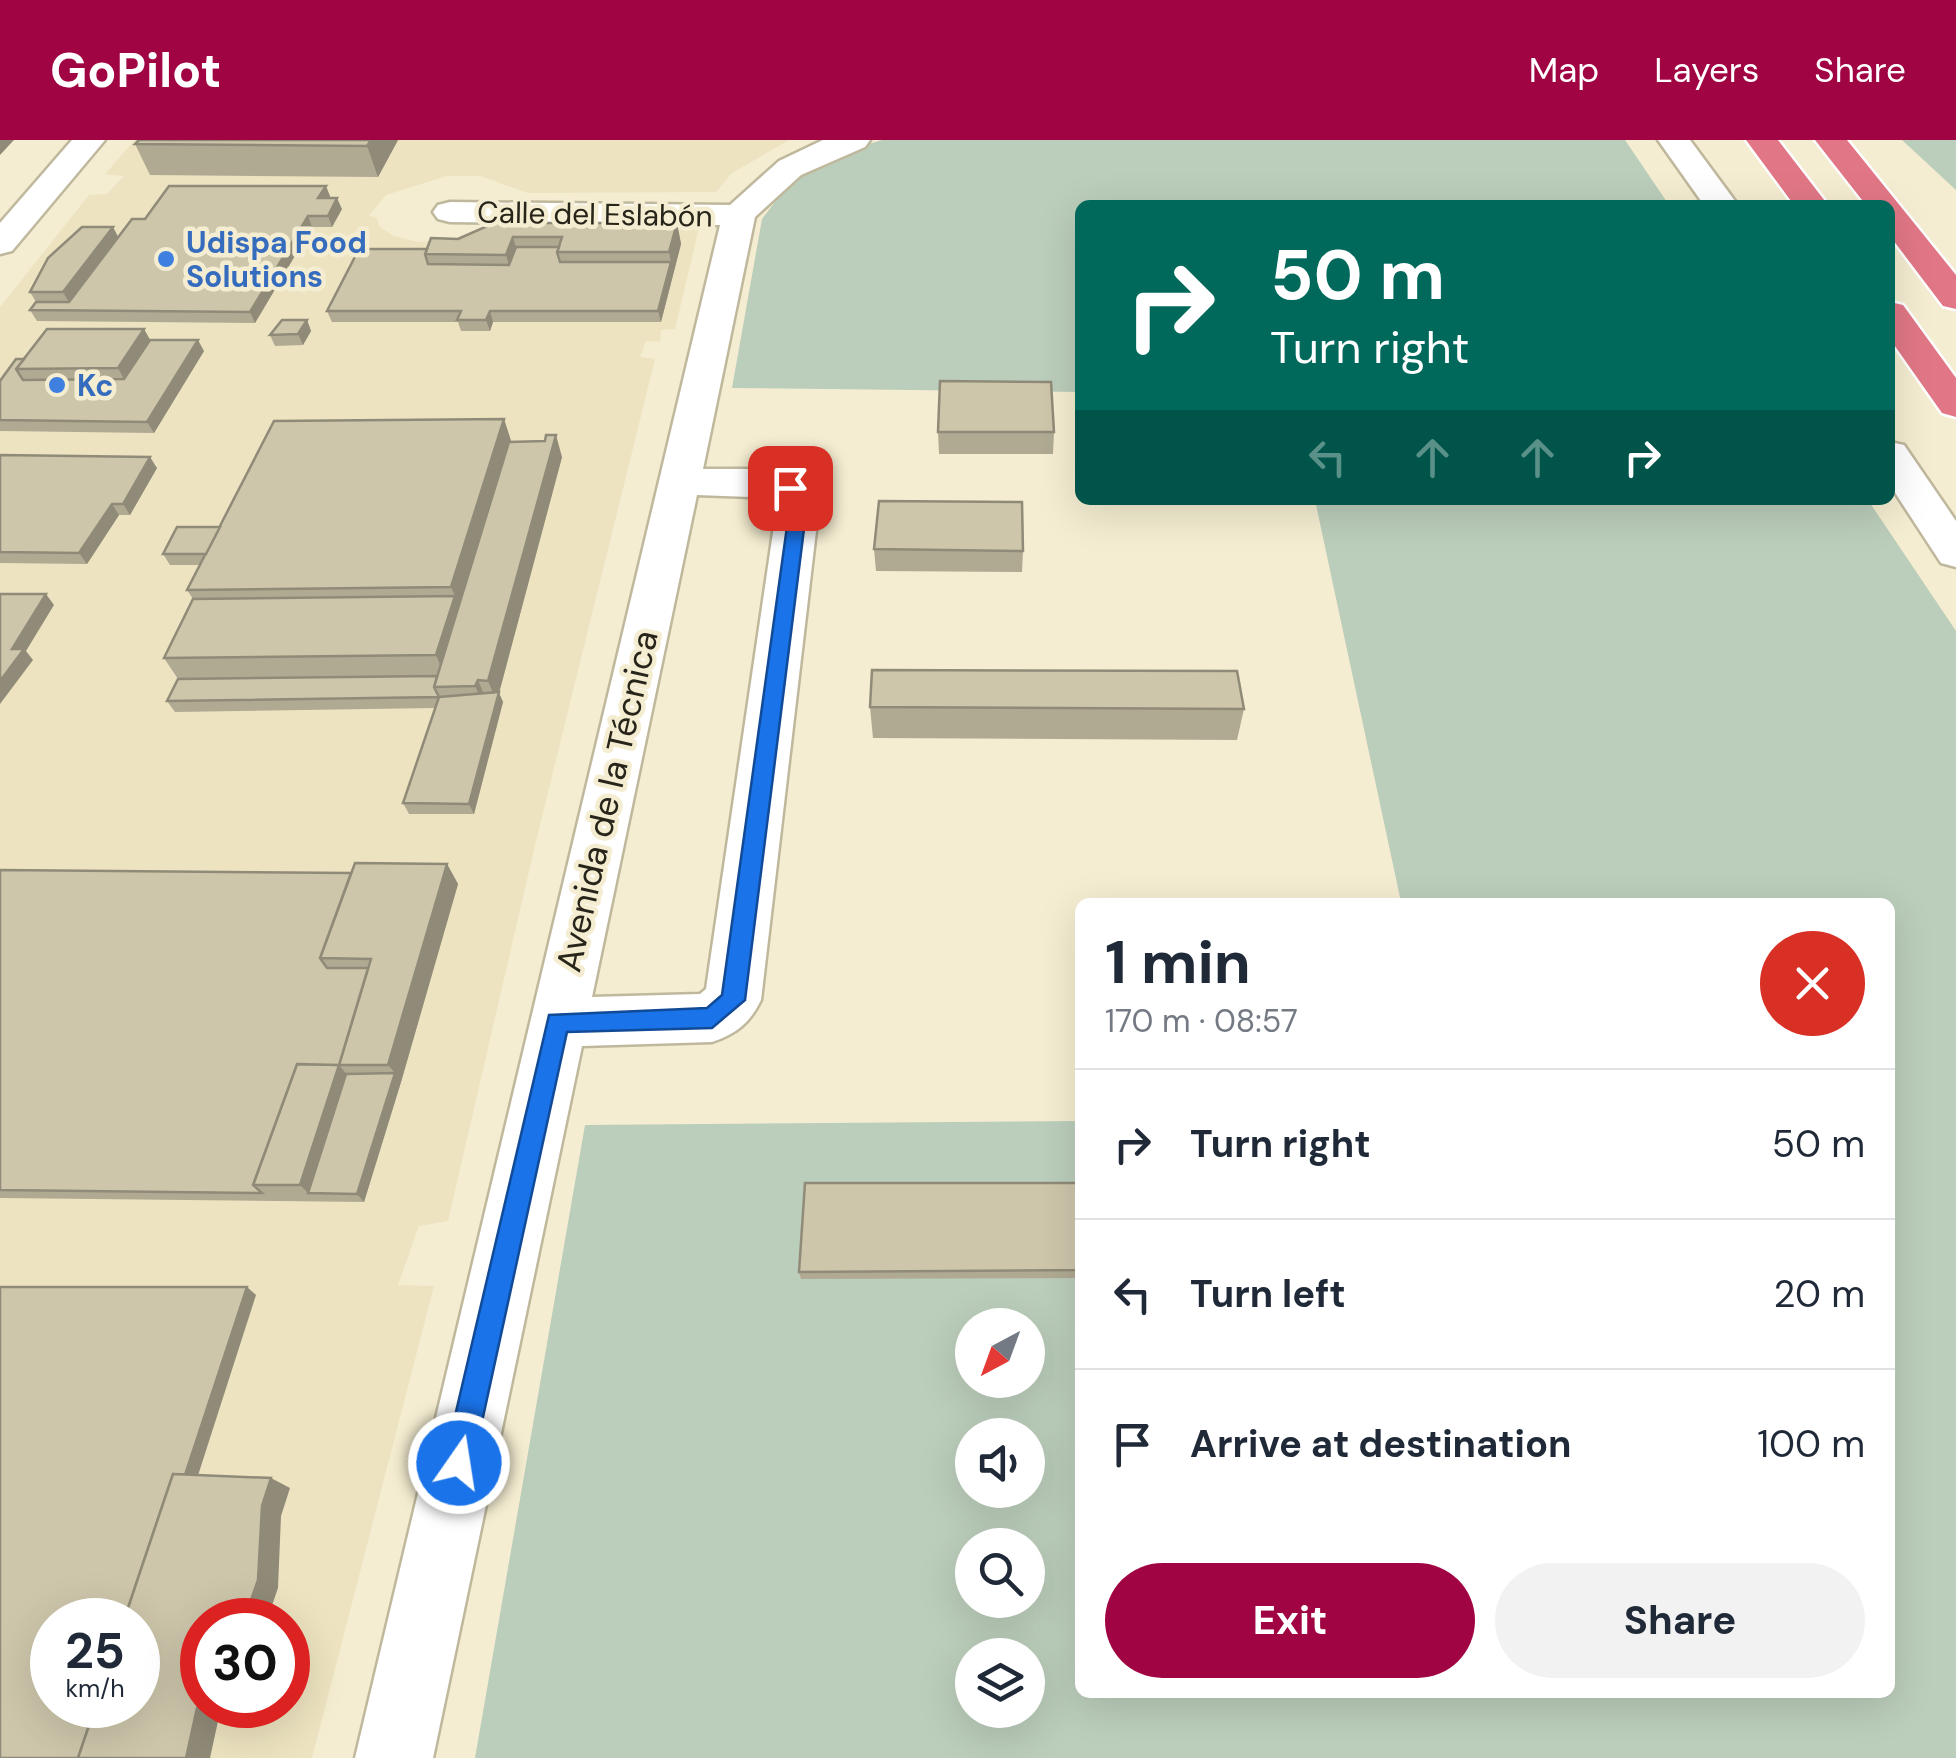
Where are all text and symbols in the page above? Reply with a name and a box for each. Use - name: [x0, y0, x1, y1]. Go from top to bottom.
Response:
- text: GoPilot: [50, 39, 221, 102]
- text: Map: [1529, 47, 1599, 93]
- text: Layers: [1654, 47, 1759, 93]
- text: Share: [1814, 47, 1906, 93]
- street label: Calle del Eslabón: [477, 192, 713, 236]
- place label: Udispa Food Solutions: [186, 223, 367, 296]
- text: 50 m: [1270, 230, 1445, 321]
- icon: right: [1105, 240, 1235, 370]
- marker: Udispa Food Solutions: [155, 248, 177, 270]
- text: Turn right: [1270, 318, 1469, 377]
- place label: Kc: [77, 366, 114, 405]
- marker: Kc: [46, 374, 68, 396]
- icon: left: [1300, 430, 1355, 485]
- icon: ahead: [1405, 430, 1460, 485]
- icon: ahead: [1510, 430, 1565, 485]
- icon: right: [1615, 430, 1670, 485]
- pin: [748, 446, 833, 531]
- icon: arrive: [763, 461, 818, 516]
- street label: Avenida de la Técnica: [545, 626, 669, 976]
- text: 1 min: [1105, 923, 1251, 1002]
- button: close: [1760, 931, 1865, 1036]
- text: 170 m · 08:57: [1105, 1000, 1298, 1042]
- icon: right: [1105, 1117, 1160, 1172]
- text: Turn right: [1190, 1119, 1371, 1169]
- text: 50 m: [1772, 1119, 1865, 1169]
- icon: left: [1105, 1267, 1160, 1322]
- text: Turn left: [1190, 1269, 1346, 1319]
- text: 20 m: [1774, 1269, 1865, 1319]
- north arrow: [955, 1308, 1045, 1398]
- map controls: [955, 1308, 1045, 1728]
- position arrow: [407, 1411, 511, 1515]
- icon: arrive: [1105, 1417, 1160, 1472]
- button: sound: [955, 1418, 1045, 1508]
- text: Arrive at destination: [1190, 1419, 1572, 1469]
- text: 100 m: [1757, 1419, 1865, 1469]
- button: search: [955, 1528, 1045, 1618]
- button: Exit: [1105, 1563, 1475, 1678]
- button: Share: [1495, 1563, 1865, 1678]
- speed limit sign: 30: [180, 1598, 310, 1728]
- text: 25: [65, 1618, 125, 1684]
- button: layers: [955, 1638, 1045, 1728]
- text: km/h: [65, 1672, 125, 1705]

